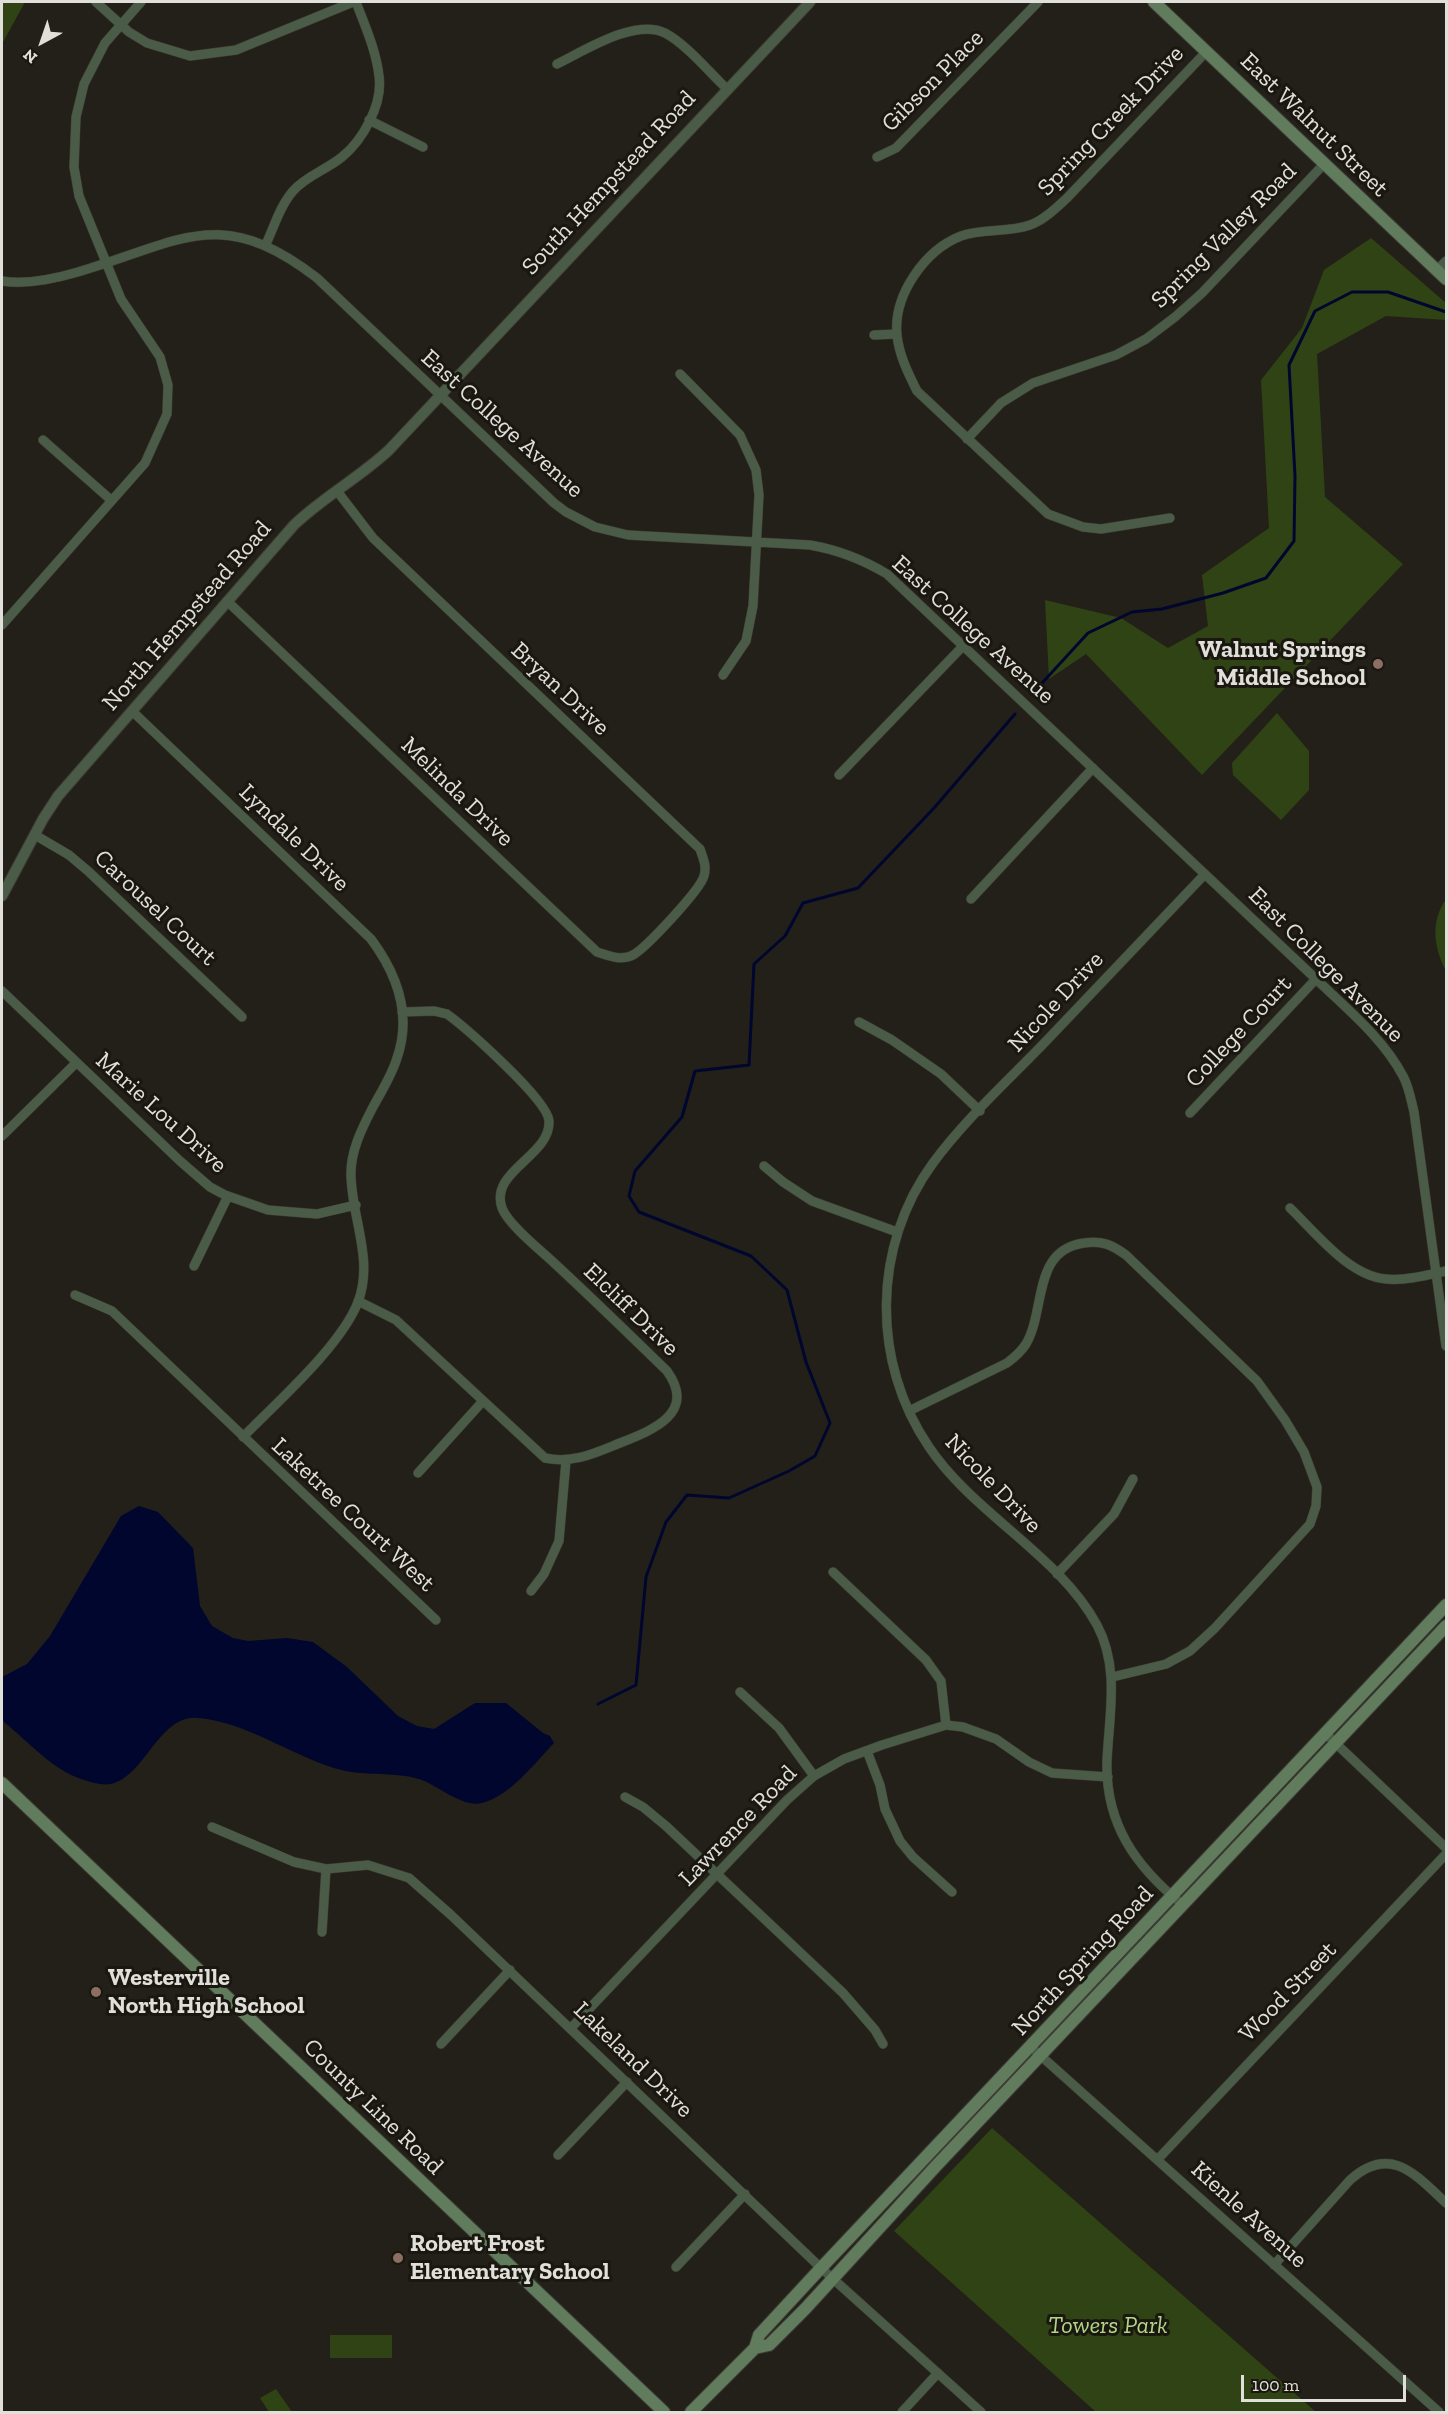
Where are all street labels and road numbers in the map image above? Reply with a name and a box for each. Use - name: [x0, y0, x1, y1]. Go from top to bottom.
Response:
- street label: Gibson Place: [876, 24, 990, 138]
- street label: Spring Creek Drive: [1032, 40, 1190, 202]
- street label: East Walnut Street: [1234, 47, 1394, 203]
- street label: South Hempstead Road: [516, 85, 702, 281]
- street label: Spring Valley Road: [1145, 157, 1303, 315]
- street label: East College Avenue: [415, 344, 589, 504]
- street label: North Hempstead Road: [97, 515, 277, 717]
- street label: East College Avenue: [886, 550, 1060, 710]
- street label: Bryan Drive: [505, 636, 615, 742]
- street label: Melinda Drive: [395, 731, 519, 853]
- street label: Lyndale Drive: [233, 778, 355, 898]
- street label: Carousel Court: [88, 844, 222, 972]
- street label: East College Avenue: [1242, 881, 1410, 1049]
- street label: Nicole Drive: [1002, 946, 1110, 1058]
- street label: College Court: [1180, 970, 1298, 1094]
- street label: Marie Lou Drive: [89, 1046, 233, 1180]
- street label: Elcliff Drive: [577, 1257, 685, 1363]
- street label: Nicole Drive: [939, 1428, 1047, 1540]
- street label: Laketree Court West: [265, 1432, 441, 1598]
- street label: Lawrence Road: [673, 1759, 803, 1893]
- street label: North Spring Road: [1006, 1880, 1160, 2042]
- street label: Wood Street: [1233, 1936, 1343, 2048]
- street label: Lakeland Drive: [567, 1996, 699, 2124]
- street label: County Line Road: [297, 2033, 449, 2181]
- street label: Kienle Avenue: [1185, 2155, 1313, 2275]

